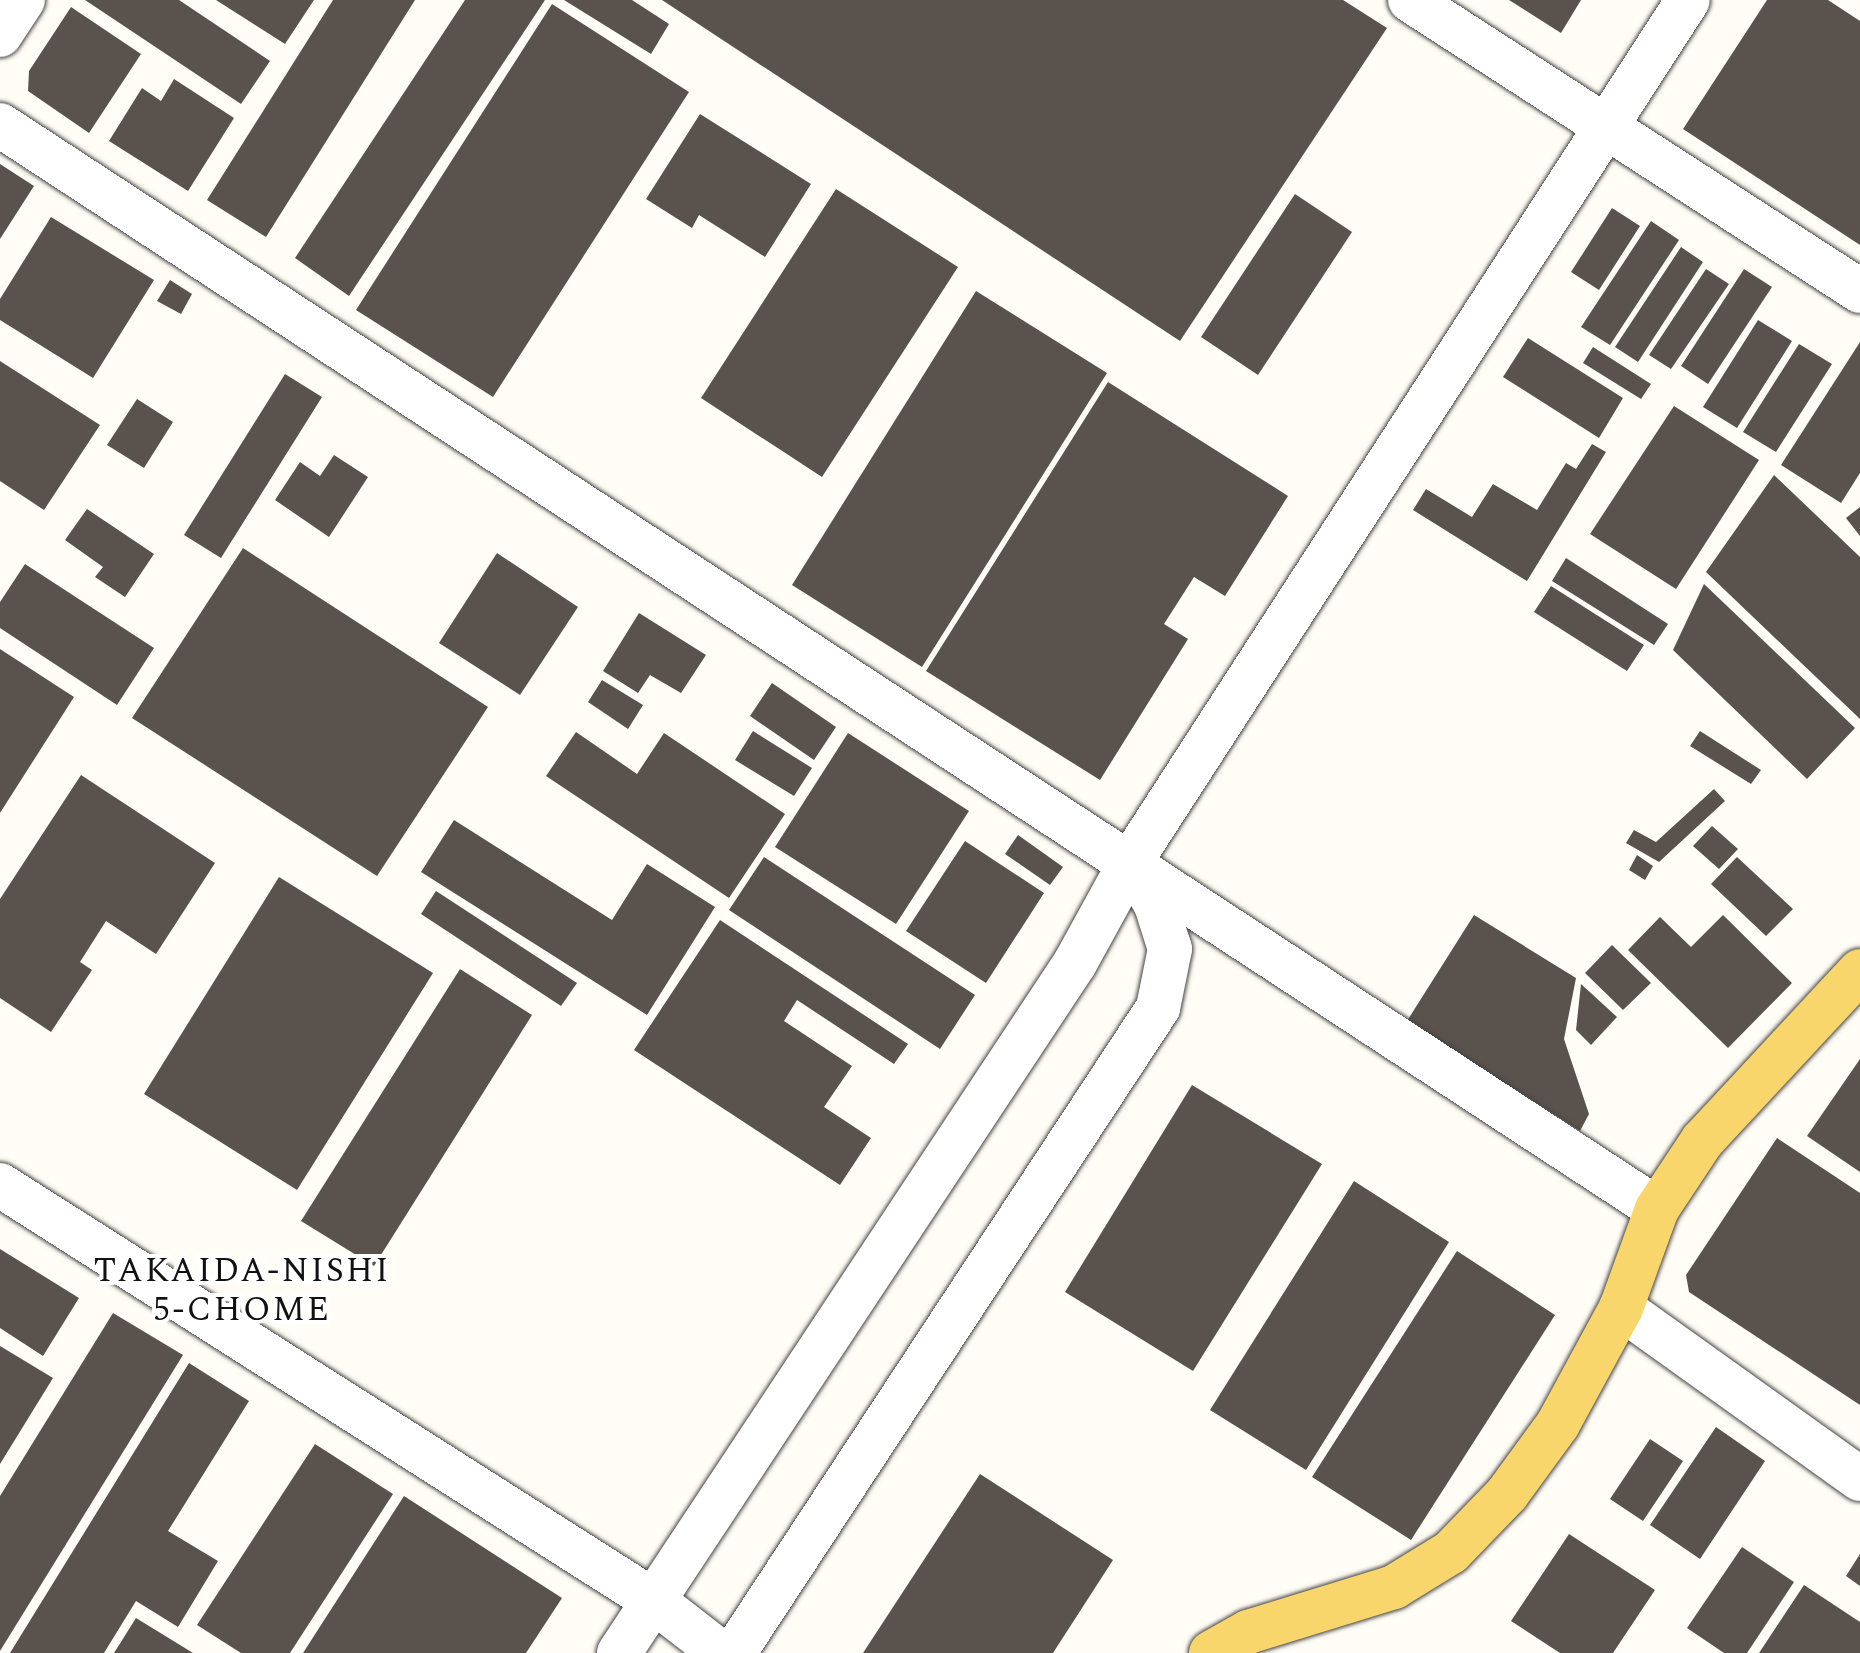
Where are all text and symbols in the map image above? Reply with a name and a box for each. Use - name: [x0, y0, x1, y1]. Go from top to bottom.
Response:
- district label: TAKAIDA-NISHI 5-CHOME: [93, 1251, 391, 1330]

